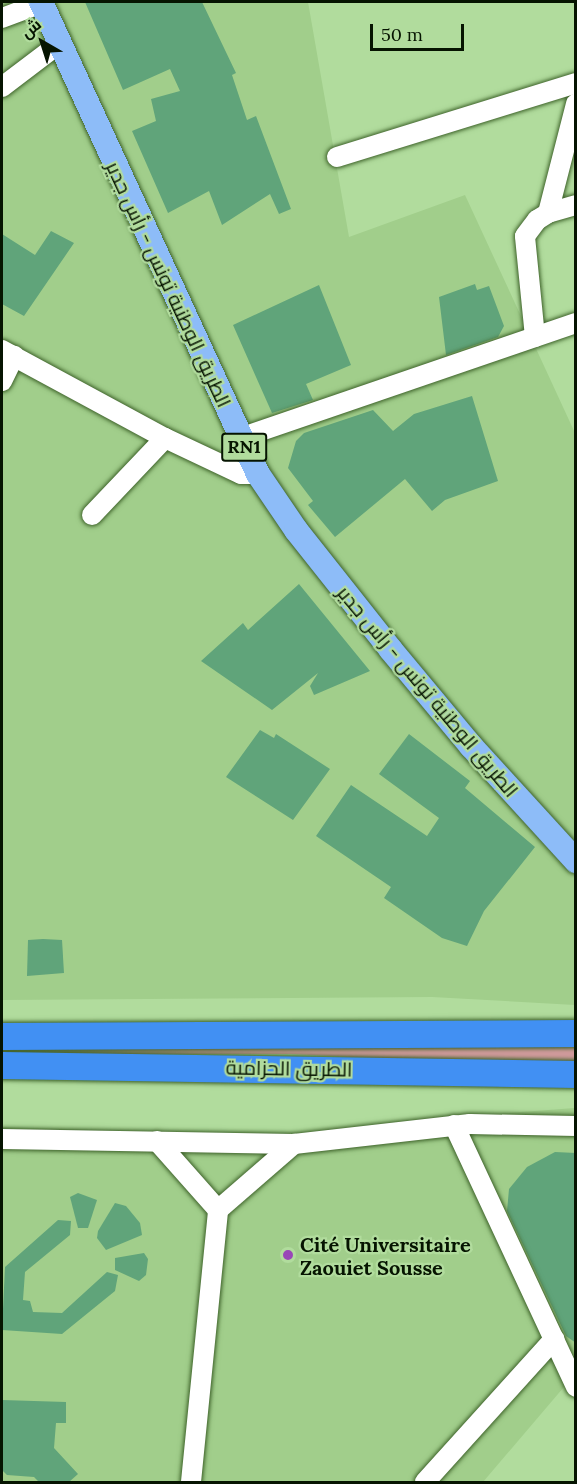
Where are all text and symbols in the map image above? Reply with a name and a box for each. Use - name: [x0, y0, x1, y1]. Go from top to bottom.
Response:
- north arrow: [12, 12, 72, 72]
- scale bar: [373, 12, 468, 50]
- text: ش: [16, 14, 45, 42]
- text: 50 m: [381, 23, 423, 46]
- street label: الطريق الوطنية تونس - رأس جدير: [101, 157, 237, 411]
- road number: RN1: [220, 432, 268, 462]
- street label: الطريق الوطنية تونس - رأس جدير: [332, 580, 524, 802]
- street label: الطريق الحزامية: [226, 1055, 352, 1081]
- place label: Cité Universitaire Zaouiet Sousse: [300, 1232, 471, 1279]
- marker: Cité Universitaire Zaouiet Sousse: [281, 1248, 295, 1262]

